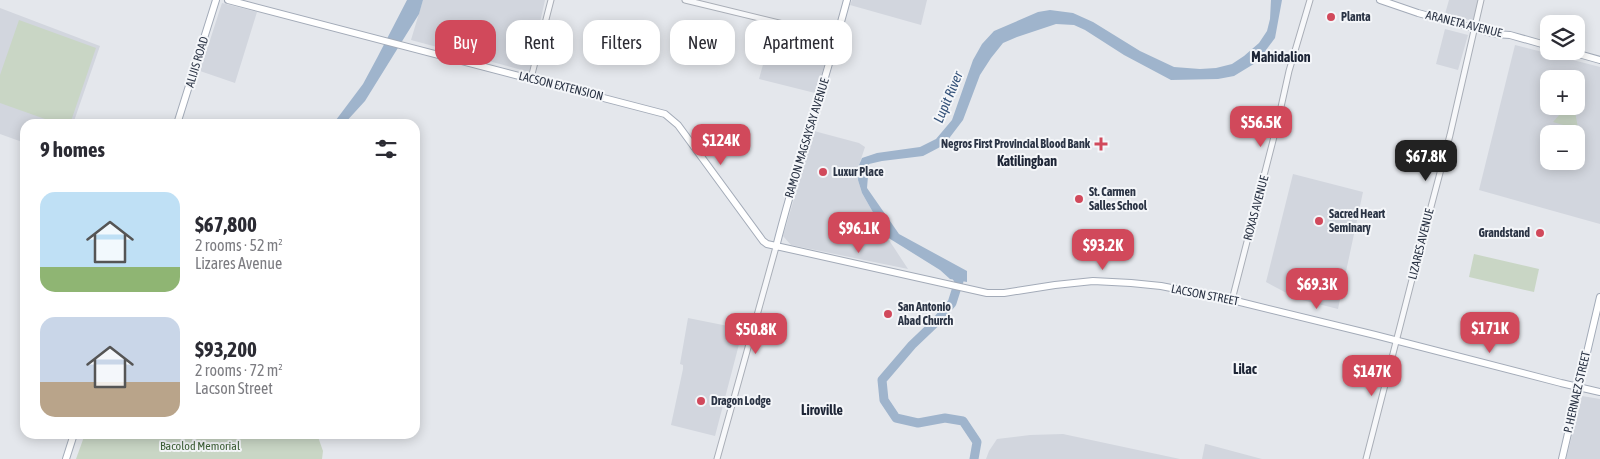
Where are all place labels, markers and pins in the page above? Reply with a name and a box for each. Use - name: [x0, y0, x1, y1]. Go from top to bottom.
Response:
- place label: Planta: [1341, 10, 1371, 24]
- marker: Planta: [1325, 11, 1337, 23]
- pin: $56.5K: [1220, 106, 1302, 148]
- pin: $124K: [686, 124, 756, 166]
- place label: Negros First Provincial Blood Bank: [941, 137, 1091, 151]
- marker: Negros First Provincial Blood Bank: [1094, 137, 1108, 151]
- pin: $67.8K: [1385, 140, 1467, 182]
- place label: Luxur Place: [833, 165, 884, 179]
- marker: Luxur Place: [817, 166, 829, 178]
- place label: St. Carmen Salles School: [1089, 185, 1148, 213]
- marker: St. Carmen Salles School: [1073, 193, 1085, 205]
- place label: Sacred Heart Seminary: [1329, 207, 1386, 235]
- pin: $96.1K: [818, 212, 900, 254]
- marker: Sacred Heart Seminary: [1313, 215, 1325, 227]
- place label: Grandstand: [1478, 226, 1530, 240]
- marker: Grandstand: [1534, 227, 1546, 239]
- pin: $93.2K: [1062, 228, 1144, 271]
- pin: $69.3K: [1276, 268, 1358, 310]
- place label: San Antonio Abad Church: [897, 300, 953, 328]
- marker: San Antonio Abad Church: [882, 308, 894, 320]
- pin: $50.8K: [715, 312, 797, 355]
- pin: $171K: [1455, 312, 1525, 354]
- pin: $147K: [1337, 354, 1407, 397]
- place label: Dragon Lodge: [711, 394, 772, 408]
- marker: Dragon Lodge: [695, 395, 707, 407]

